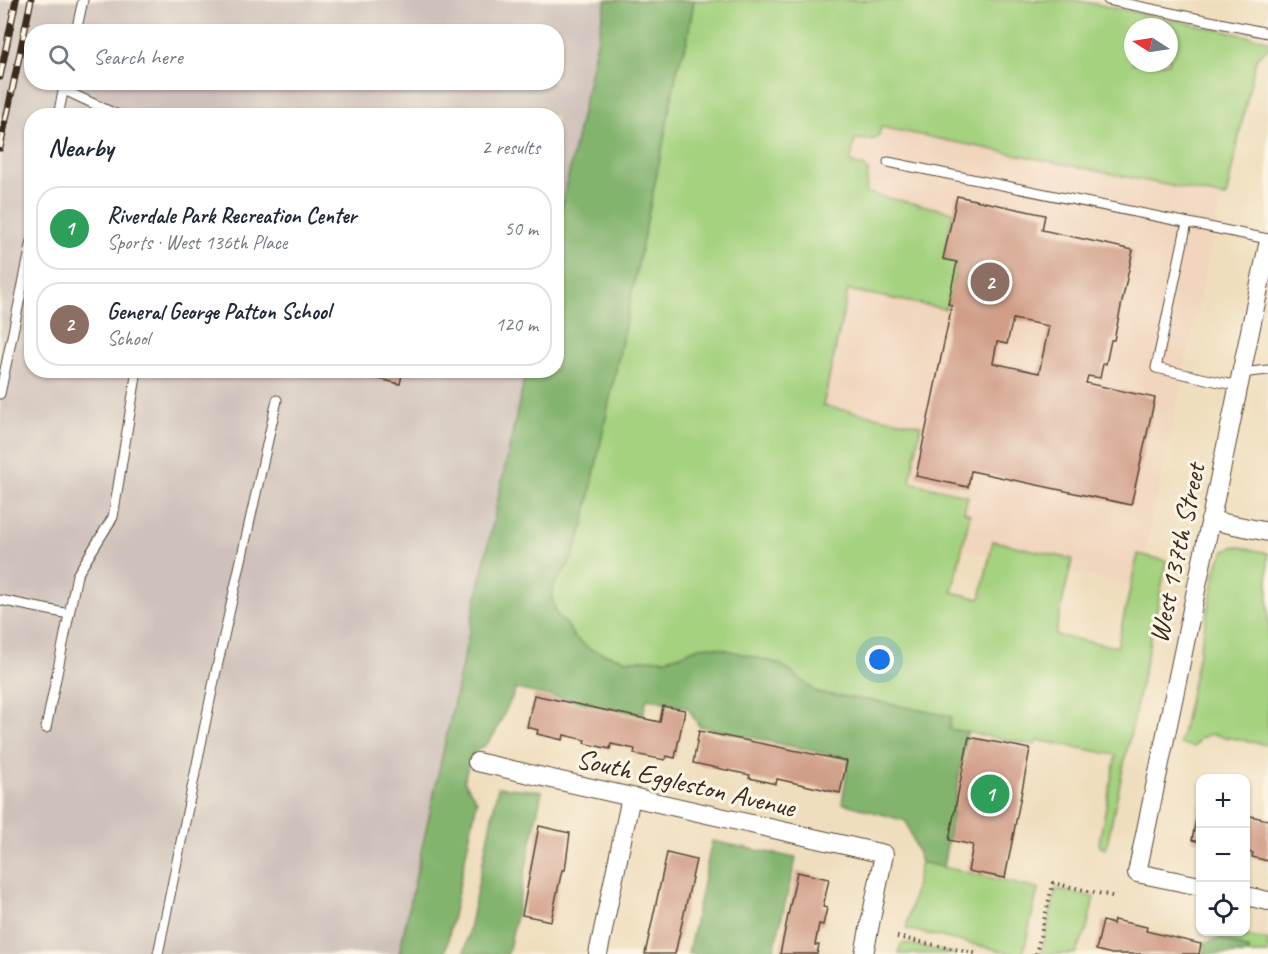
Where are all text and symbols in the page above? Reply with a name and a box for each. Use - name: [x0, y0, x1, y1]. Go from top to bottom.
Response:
- north arrow: [1124, 18, 1178, 72]
- search box: [24, 24, 564, 90]
- icon: search: [45, 41, 78, 74]
- text: Search here: [93, 43, 183, 71]
- text: Nearby: [48, 131, 113, 164]
- text: 2 results: [481, 135, 540, 160]
- text: Riverdale Park Recreation Center: [107, 202, 356, 230]
- text: 1: [65, 216, 74, 241]
- text: 50 m: [504, 216, 538, 241]
- text: Sports · West 136th Place: [107, 230, 287, 255]
- pin: 2: [970, 260, 1010, 304]
- text: General George Patton School: [107, 298, 331, 326]
- text: 2: [65, 312, 74, 337]
- text: 120 m: [495, 312, 538, 337]
- text: School: [107, 326, 150, 351]
- street label: West 137th Street: [1140, 458, 1213, 646]
- your location: [865, 645, 894, 674]
- street label: South Eggleston Avenue: [573, 740, 800, 825]
- pin: 1: [970, 772, 1010, 816]
- map controls: [1196, 774, 1250, 936]
- button: +: [1196, 774, 1250, 828]
- button: −: [1196, 828, 1250, 882]
- button: locate: [1196, 882, 1250, 936]

